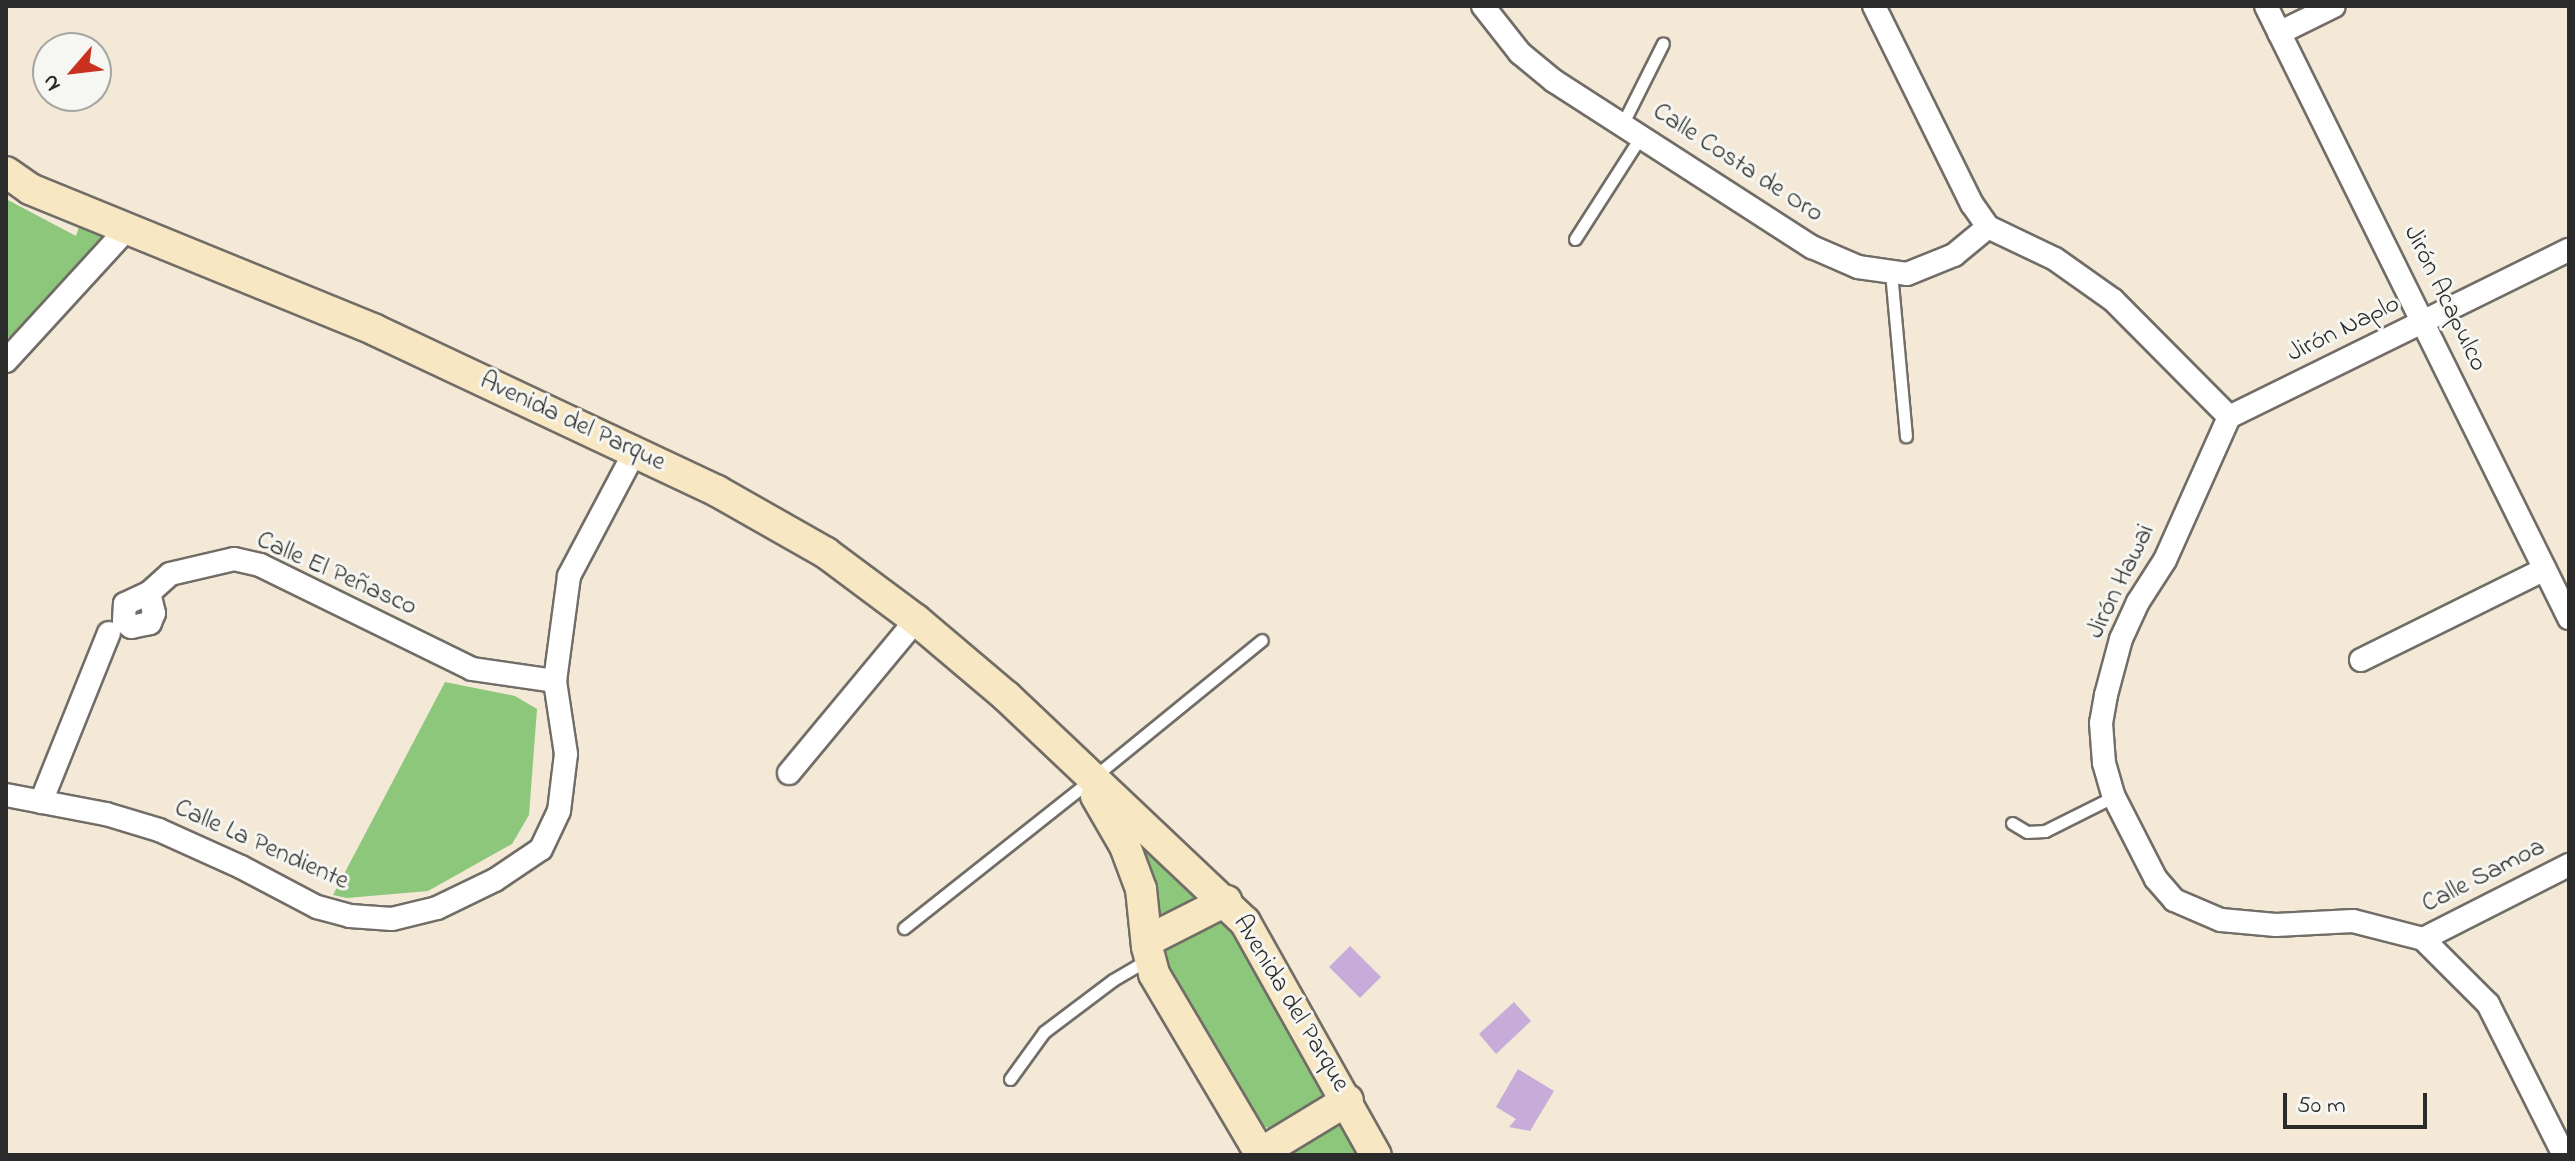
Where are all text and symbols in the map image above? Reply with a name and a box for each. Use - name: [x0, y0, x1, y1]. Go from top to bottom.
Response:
- north arrow: [32, 32, 112, 112]
- text: N: [35, 68, 70, 96]
- street label: Calle Costa de Oro: [1646, 97, 1828, 231]
- street label: Jirón Acapulco: [2395, 221, 2493, 377]
- street label: Jirón Naplo: [2283, 289, 2405, 371]
- street label: Avenida del Parque: [474, 366, 670, 480]
- street label: Jirón Hawai: [2081, 520, 2163, 644]
- street label: Calle El Peñasco: [251, 526, 421, 624]
- street label: Calle La Pendiente: [169, 794, 353, 898]
- street label: Calle Samoa: [2417, 833, 2551, 921]
- street label: Avenida del Parque: [1225, 910, 1355, 1098]
- scale bar: [2287, 1077, 2431, 1127]
- text: 50 m: [2297, 1089, 2346, 1124]

